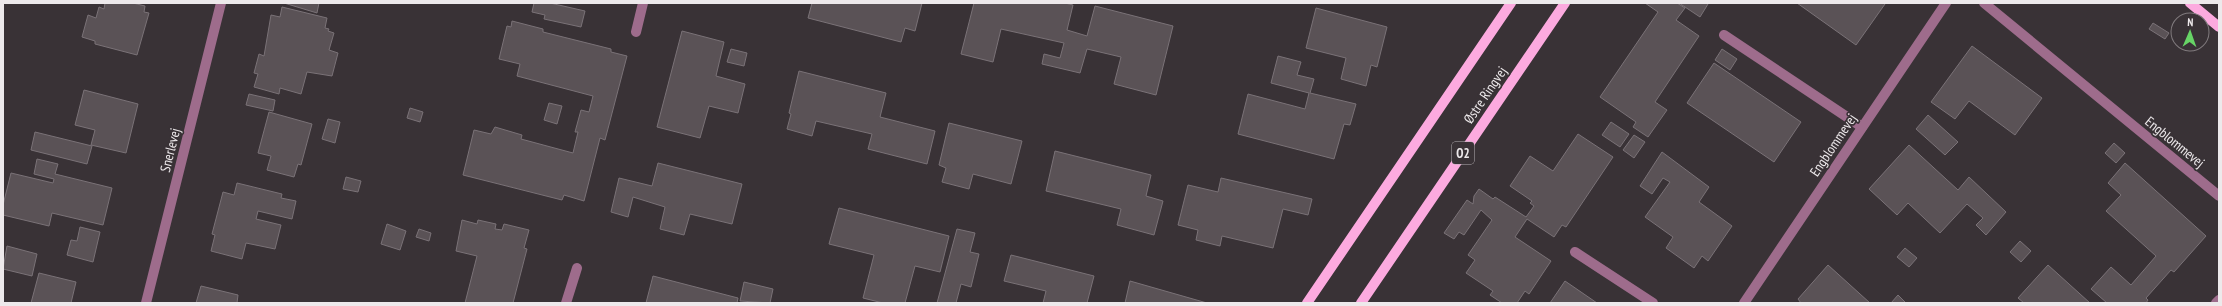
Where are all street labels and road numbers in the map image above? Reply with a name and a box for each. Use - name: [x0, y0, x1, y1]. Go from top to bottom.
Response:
- street label: Østre Ringvej: [1459, 63, 1511, 127]
- street label: Engblommevej: [1806, 110, 1860, 180]
- street label: Engblommevej: [2142, 112, 2208, 172]
- street label: Snerlevej: [156, 126, 184, 174]
- road number: O2: [1452, 142, 1474, 164]

